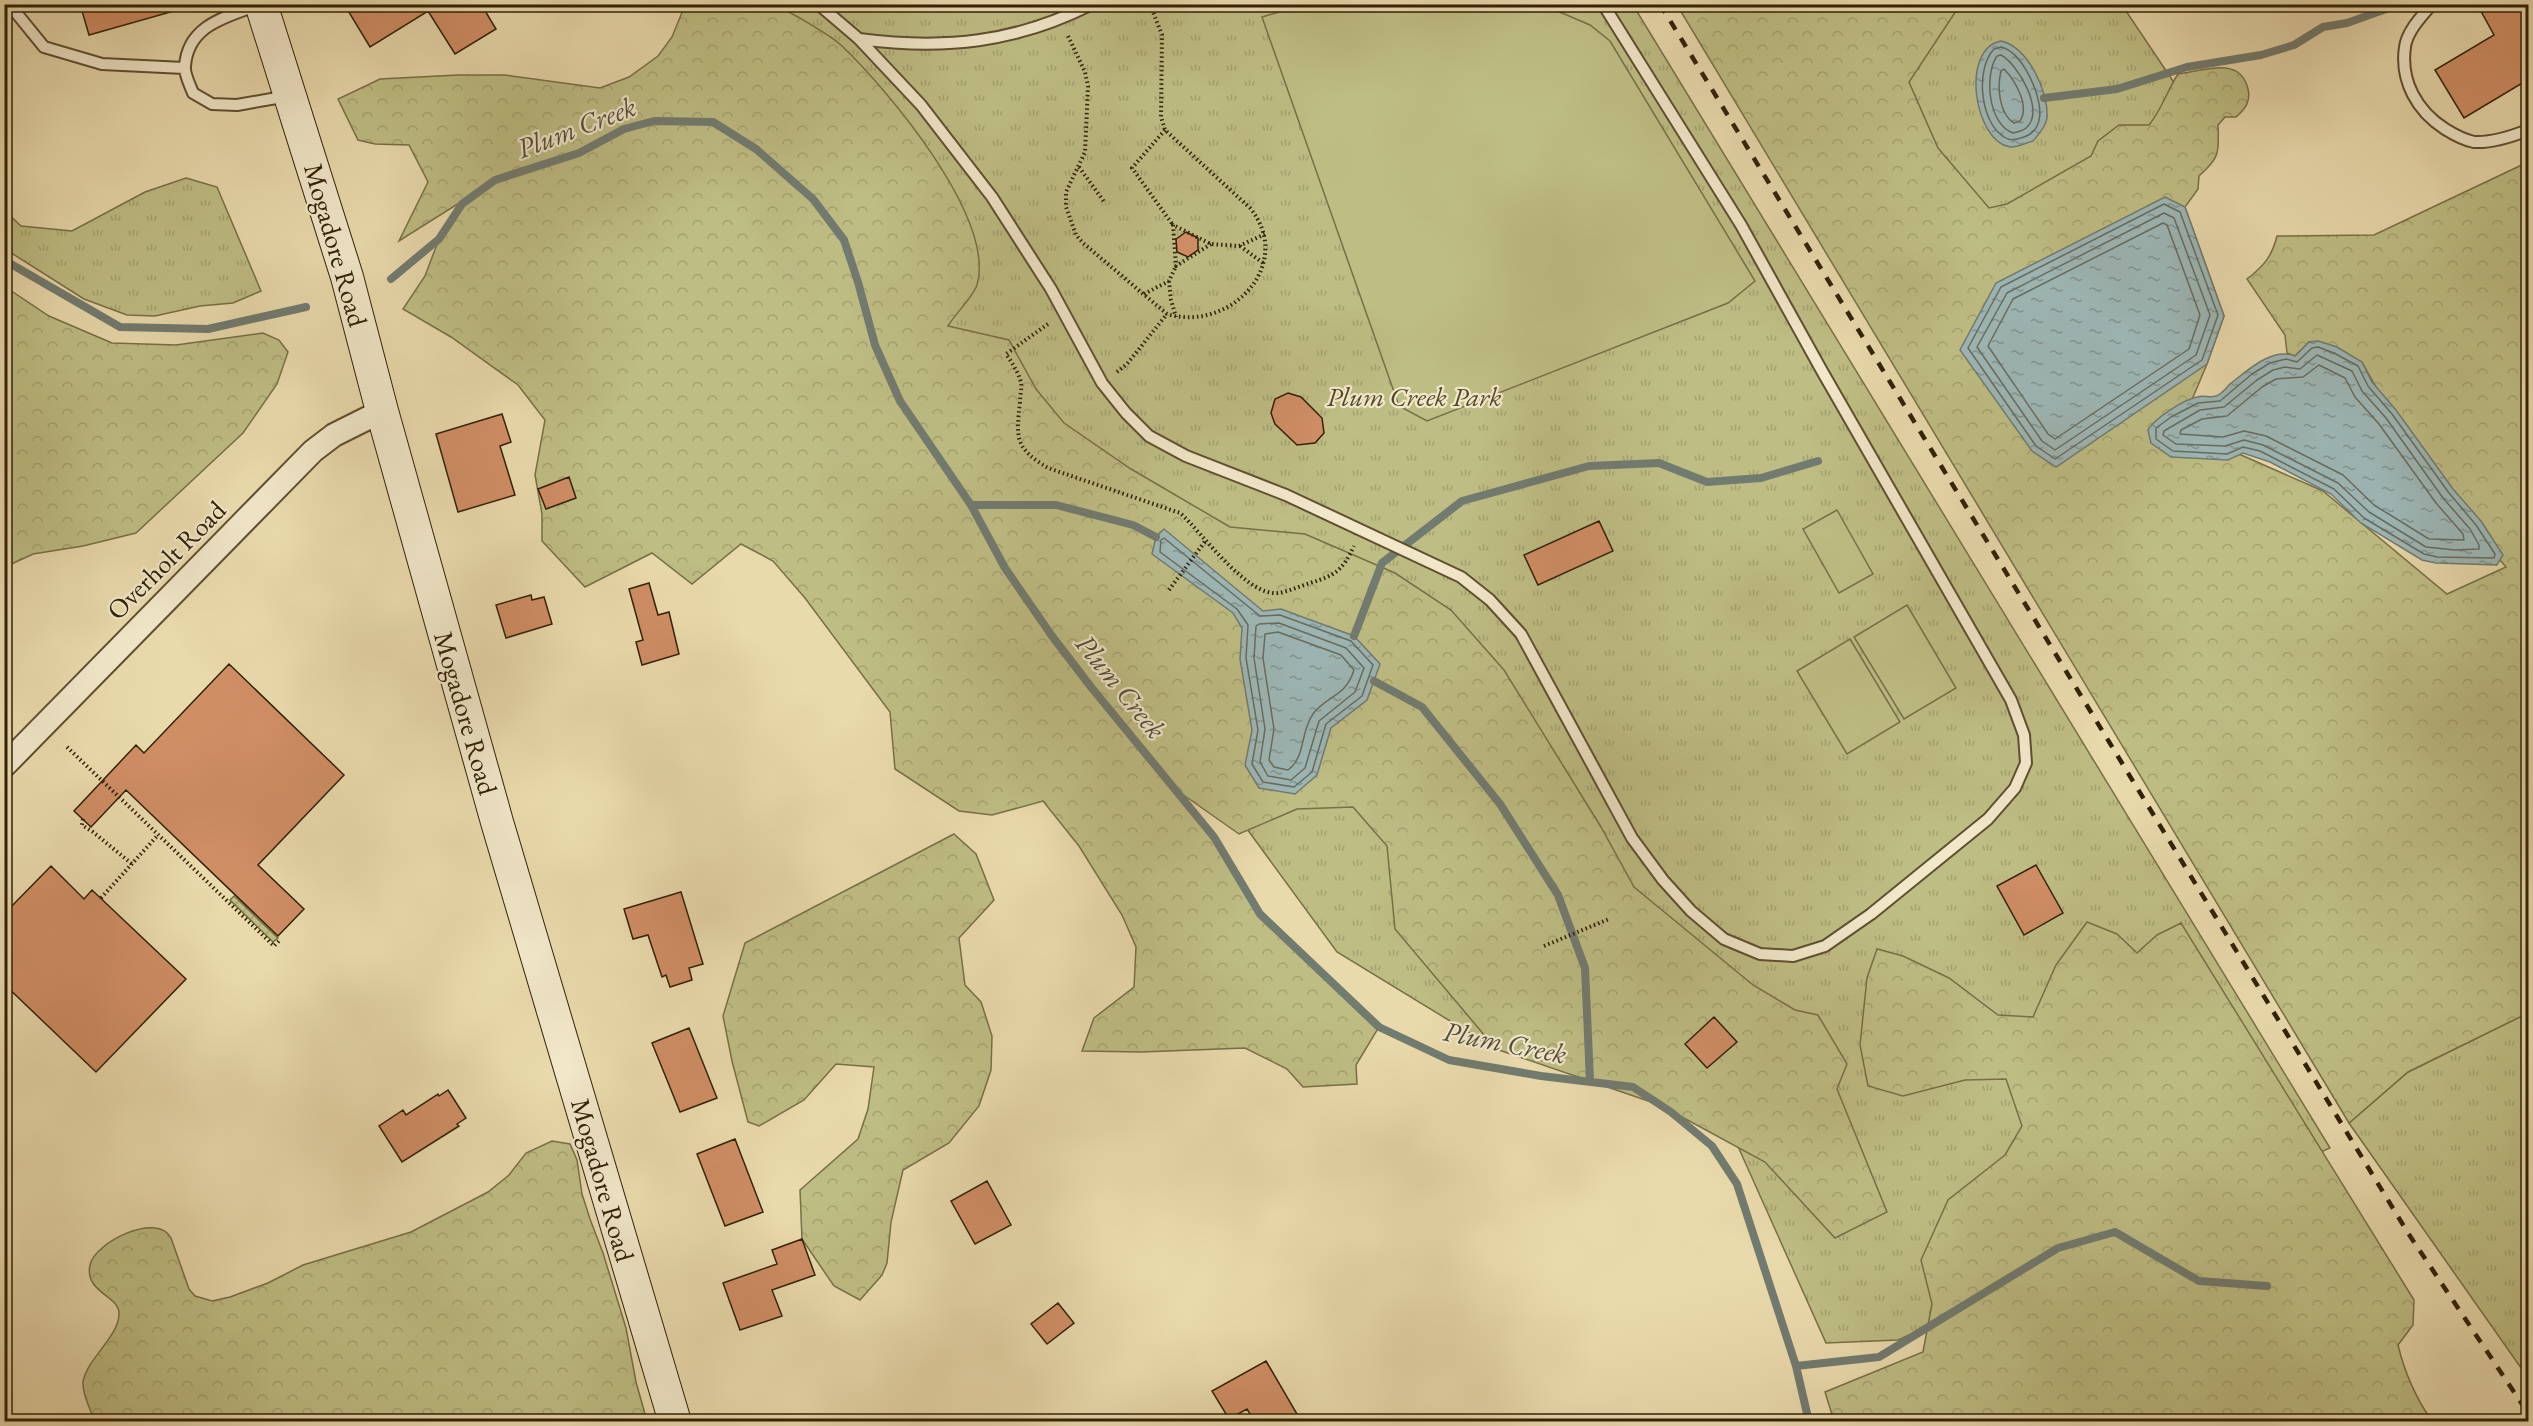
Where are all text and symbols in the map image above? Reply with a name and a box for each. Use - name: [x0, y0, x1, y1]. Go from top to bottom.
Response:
- water label: Plum Creek: [511, 88, 641, 166]
- street label: Mogadore Road: [296, 159, 376, 331]
- park label: Plum Creek Park: [1326, 379, 1502, 414]
- street label: Overholt Road: [99, 493, 233, 627]
- water label: Plum Creek: [1068, 626, 1174, 746]
- street label: Mogadore Road: [426, 627, 506, 799]
- water label: Plum Creek: [1440, 1012, 1570, 1072]
- street label: Mogadore Road: [563, 1094, 643, 1266]

